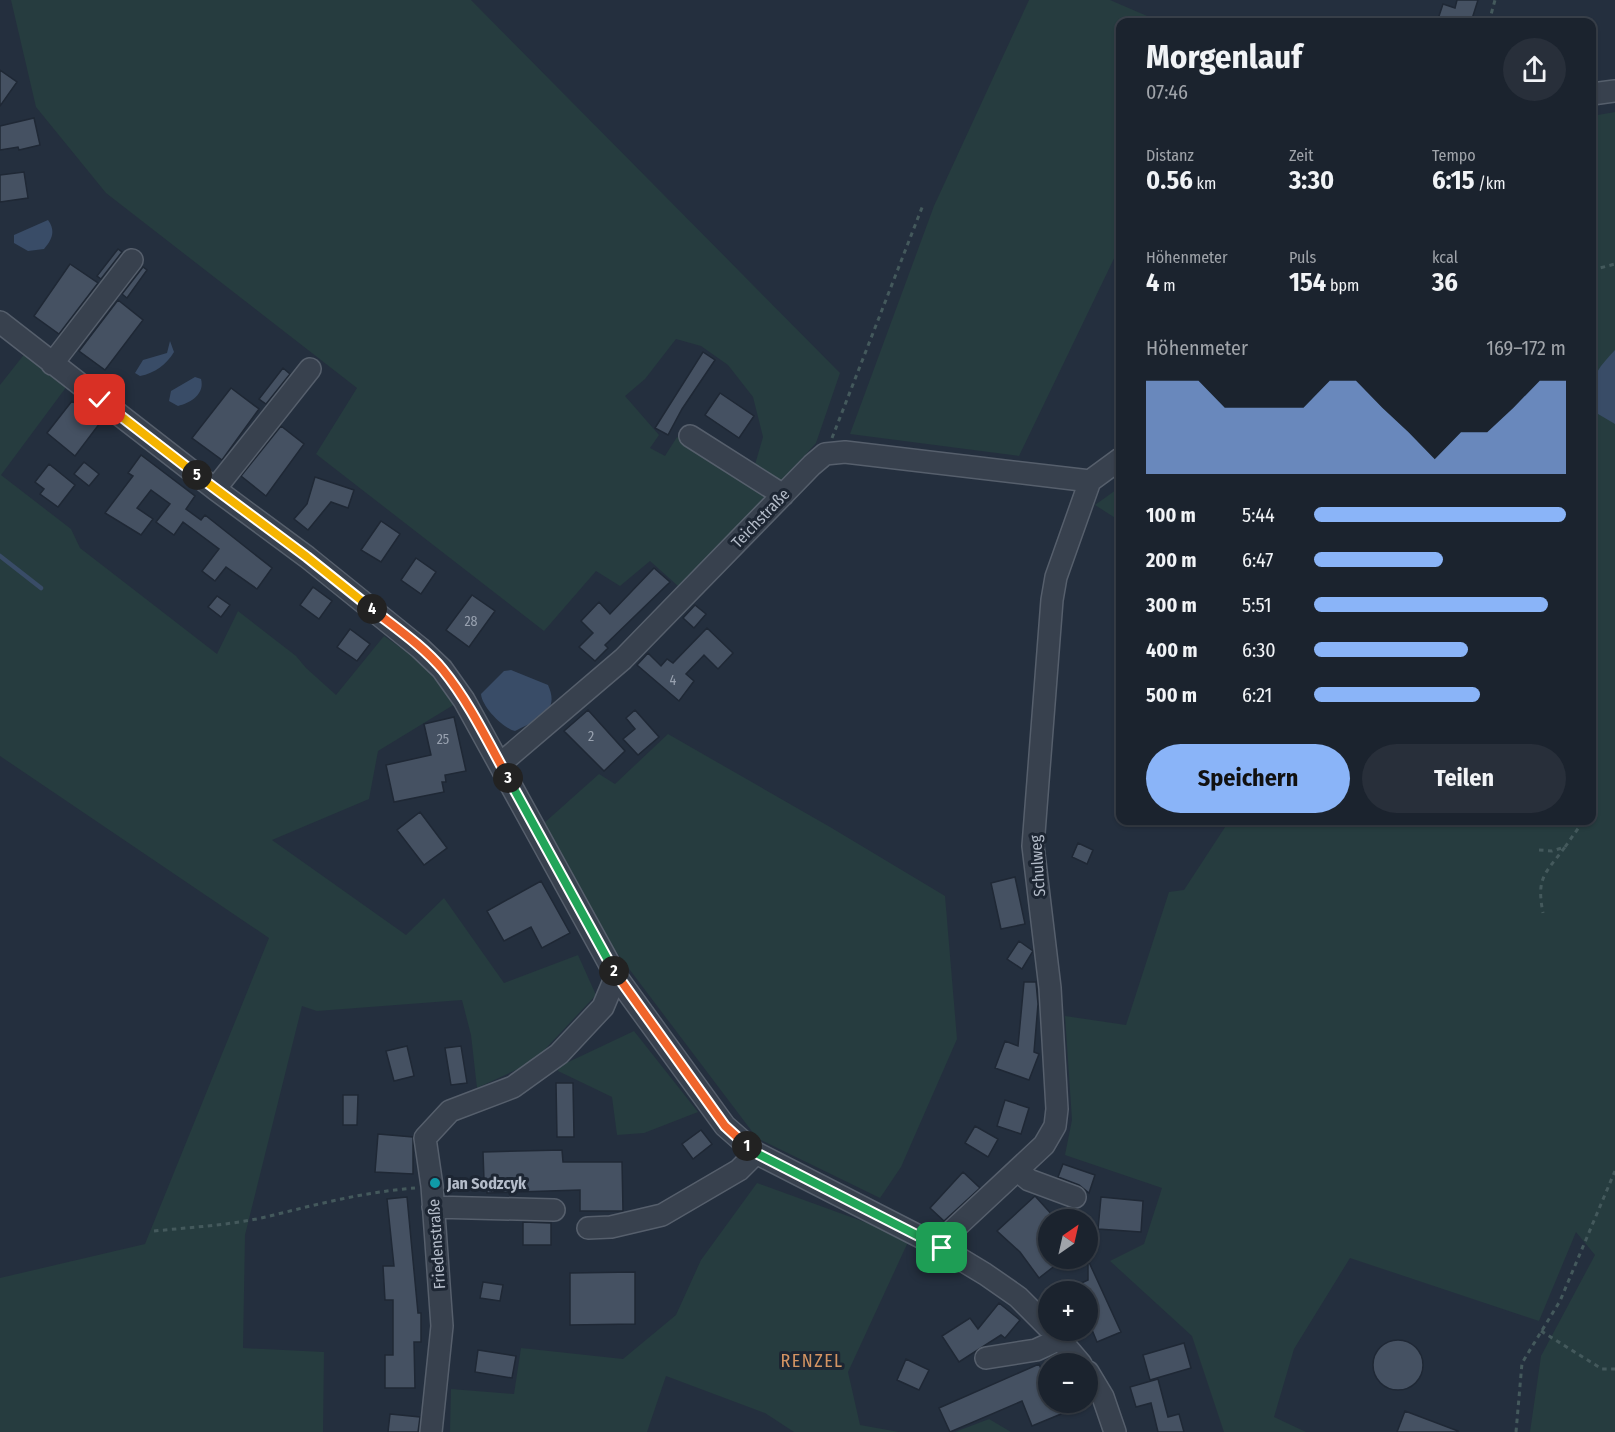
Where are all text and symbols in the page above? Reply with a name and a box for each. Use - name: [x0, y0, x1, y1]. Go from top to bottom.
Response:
- text: Morgenlauf: [1146, 37, 1302, 77]
- button: share: [1503, 38, 1566, 101]
- text: 07:46: [1146, 80, 1188, 104]
- text: Distanz: [1146, 146, 1194, 165]
- text: Zeit: [1289, 146, 1313, 165]
- text: Tempo: [1432, 146, 1476, 165]
- text: 0.56: [1146, 165, 1193, 196]
- text: 3:30: [1289, 165, 1334, 196]
- text: 6:15: [1432, 165, 1474, 196]
- text: km: [1193, 174, 1216, 193]
- text: /km: [1474, 174, 1505, 193]
- text: Höhenmeter: [1146, 248, 1228, 267]
- text: Puls: [1289, 248, 1316, 267]
- text: kcal: [1432, 248, 1458, 267]
- text: 4: [1146, 267, 1159, 298]
- text: 154: [1289, 267, 1326, 298]
- text: 36: [1432, 267, 1458, 298]
- text: m: [1159, 276, 1175, 295]
- text: bpm: [1326, 276, 1359, 295]
- text: Höhenmeter: [1146, 336, 1248, 360]
- text: 169–172 m: [1486, 336, 1566, 360]
- pin: [74, 374, 125, 425]
- icon: check: [83, 383, 116, 416]
- pin: 5: [182, 460, 212, 490]
- text: 5: [193, 465, 201, 484]
- street label: Teichstraße: [727, 485, 793, 552]
- text: 100 m: [1146, 503, 1196, 527]
- text: 5:44: [1242, 503, 1275, 527]
- text: 200 m: [1146, 548, 1197, 572]
- text: 6:47: [1242, 548, 1273, 572]
- text: 300 m: [1146, 593, 1197, 617]
- text: 5:51: [1242, 593, 1272, 617]
- pin: 4: [357, 594, 387, 624]
- text: 4: [368, 599, 376, 618]
- house number: 28: [464, 613, 478, 630]
- text: 400 m: [1146, 638, 1198, 662]
- text: 6:30: [1242, 638, 1276, 662]
- house number: 4: [670, 672, 677, 689]
- text: 500 m: [1146, 683, 1197, 707]
- text: 6:21: [1242, 683, 1272, 707]
- house number: 2: [588, 728, 594, 745]
- house number: 25: [437, 731, 449, 748]
- button: Speichern: [1146, 744, 1350, 813]
- button: Teilen: [1362, 744, 1566, 813]
- pin: 3: [493, 763, 523, 793]
- text: 3: [504, 768, 512, 787]
- street label: Schulweg: [1026, 834, 1049, 897]
- pin: 2: [599, 956, 629, 986]
- text: 2: [610, 961, 618, 980]
- pin: 1: [732, 1131, 762, 1161]
- text: 1: [744, 1136, 750, 1155]
- place label: Jan Sodzcyk: [446, 1174, 527, 1193]
- marker: Jan Sodzcyk: [428, 1176, 442, 1190]
- street label: Friedenstraße: [424, 1198, 449, 1290]
- north arrow: [1038, 1209, 1098, 1269]
- map controls: [1038, 1209, 1098, 1413]
- pin: [916, 1222, 967, 1273]
- icon: arrive: [925, 1231, 958, 1264]
- button: +: [1038, 1281, 1098, 1341]
- district label: RENZEL: [780, 1350, 844, 1372]
- button: −: [1038, 1353, 1098, 1413]

